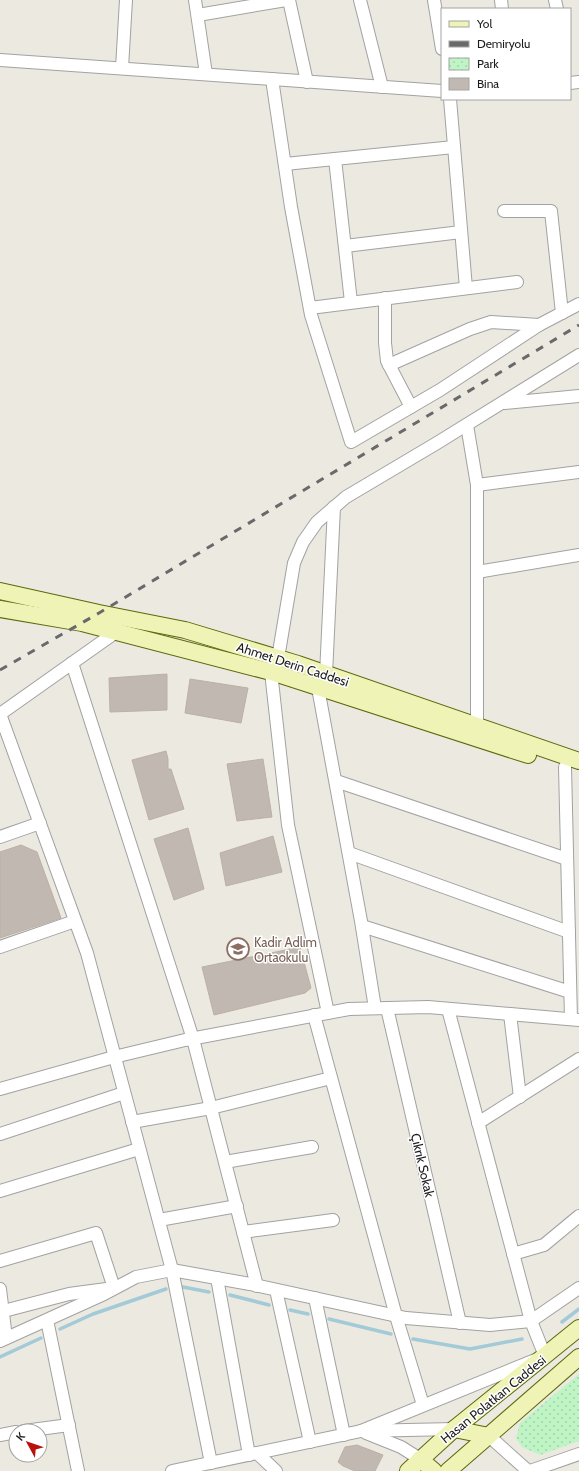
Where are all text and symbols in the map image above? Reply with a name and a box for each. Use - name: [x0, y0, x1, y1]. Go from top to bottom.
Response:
- legend: [441, 8, 571, 100]
- text: Yol: [476, 16, 492, 31]
- text: Demiryolu: [477, 36, 530, 51]
- text: Park: [477, 56, 499, 71]
- text: Bina: [477, 76, 499, 91]
- street label: Ahmet Derin Caddesi: [235, 638, 351, 690]
- place label: Kadir Adlım Ortaokulu: [254, 934, 317, 965]
- school or university icon: Kadir Adlım Ortaokulu: [225, 936, 251, 962]
- street label: Çıkrık Sokak: [408, 1131, 438, 1199]
- street label: Hasan Polatkan Caddesi: [437, 1352, 549, 1446]
- north arrow: [8, 1423, 48, 1463]
- text: K: [13, 1429, 28, 1444]

